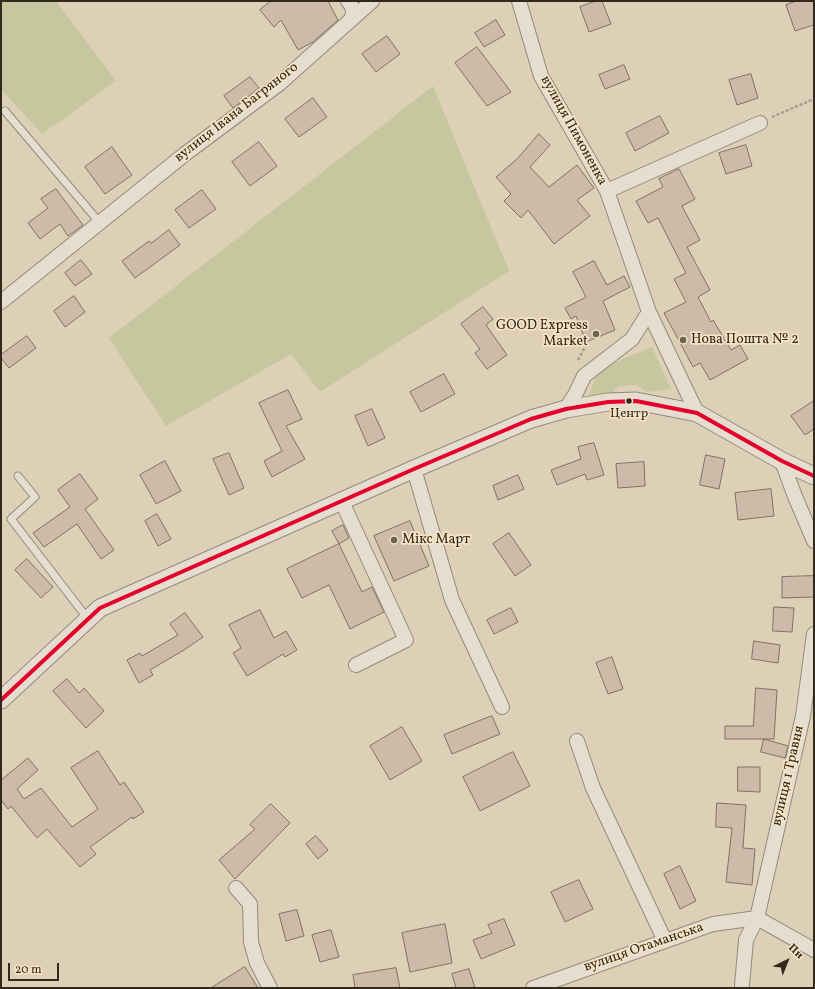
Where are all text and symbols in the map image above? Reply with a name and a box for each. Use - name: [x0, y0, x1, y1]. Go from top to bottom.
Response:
- street label: вулиця Івана Багряного: [172, 60, 302, 166]
- street label: вулиця Пимоненка: [536, 73, 610, 189]
- place label: GOOD Express Market: [496, 318, 588, 350]
- marker: GOOD Express Market: [591, 329, 601, 339]
- place label: Нова Пошта № 2: [691, 332, 799, 348]
- marker: Нова Пошта № 2: [678, 335, 688, 345]
- marker: Центр: [624, 396, 634, 406]
- place label: Центр: [610, 407, 648, 423]
- place label: Мікс Март: [402, 532, 470, 548]
- marker: Мікс Март: [389, 535, 399, 545]
- street label: вулиця 1 Травня: [769, 724, 809, 828]
- street label: вулиця Отаманська: [582, 920, 706, 976]
- north arrow: [767, 941, 807, 981]
- text: Пн: [785, 941, 806, 963]
- scale bar: [10, 955, 61, 981]
- text: 20 m: [15, 962, 42, 978]

